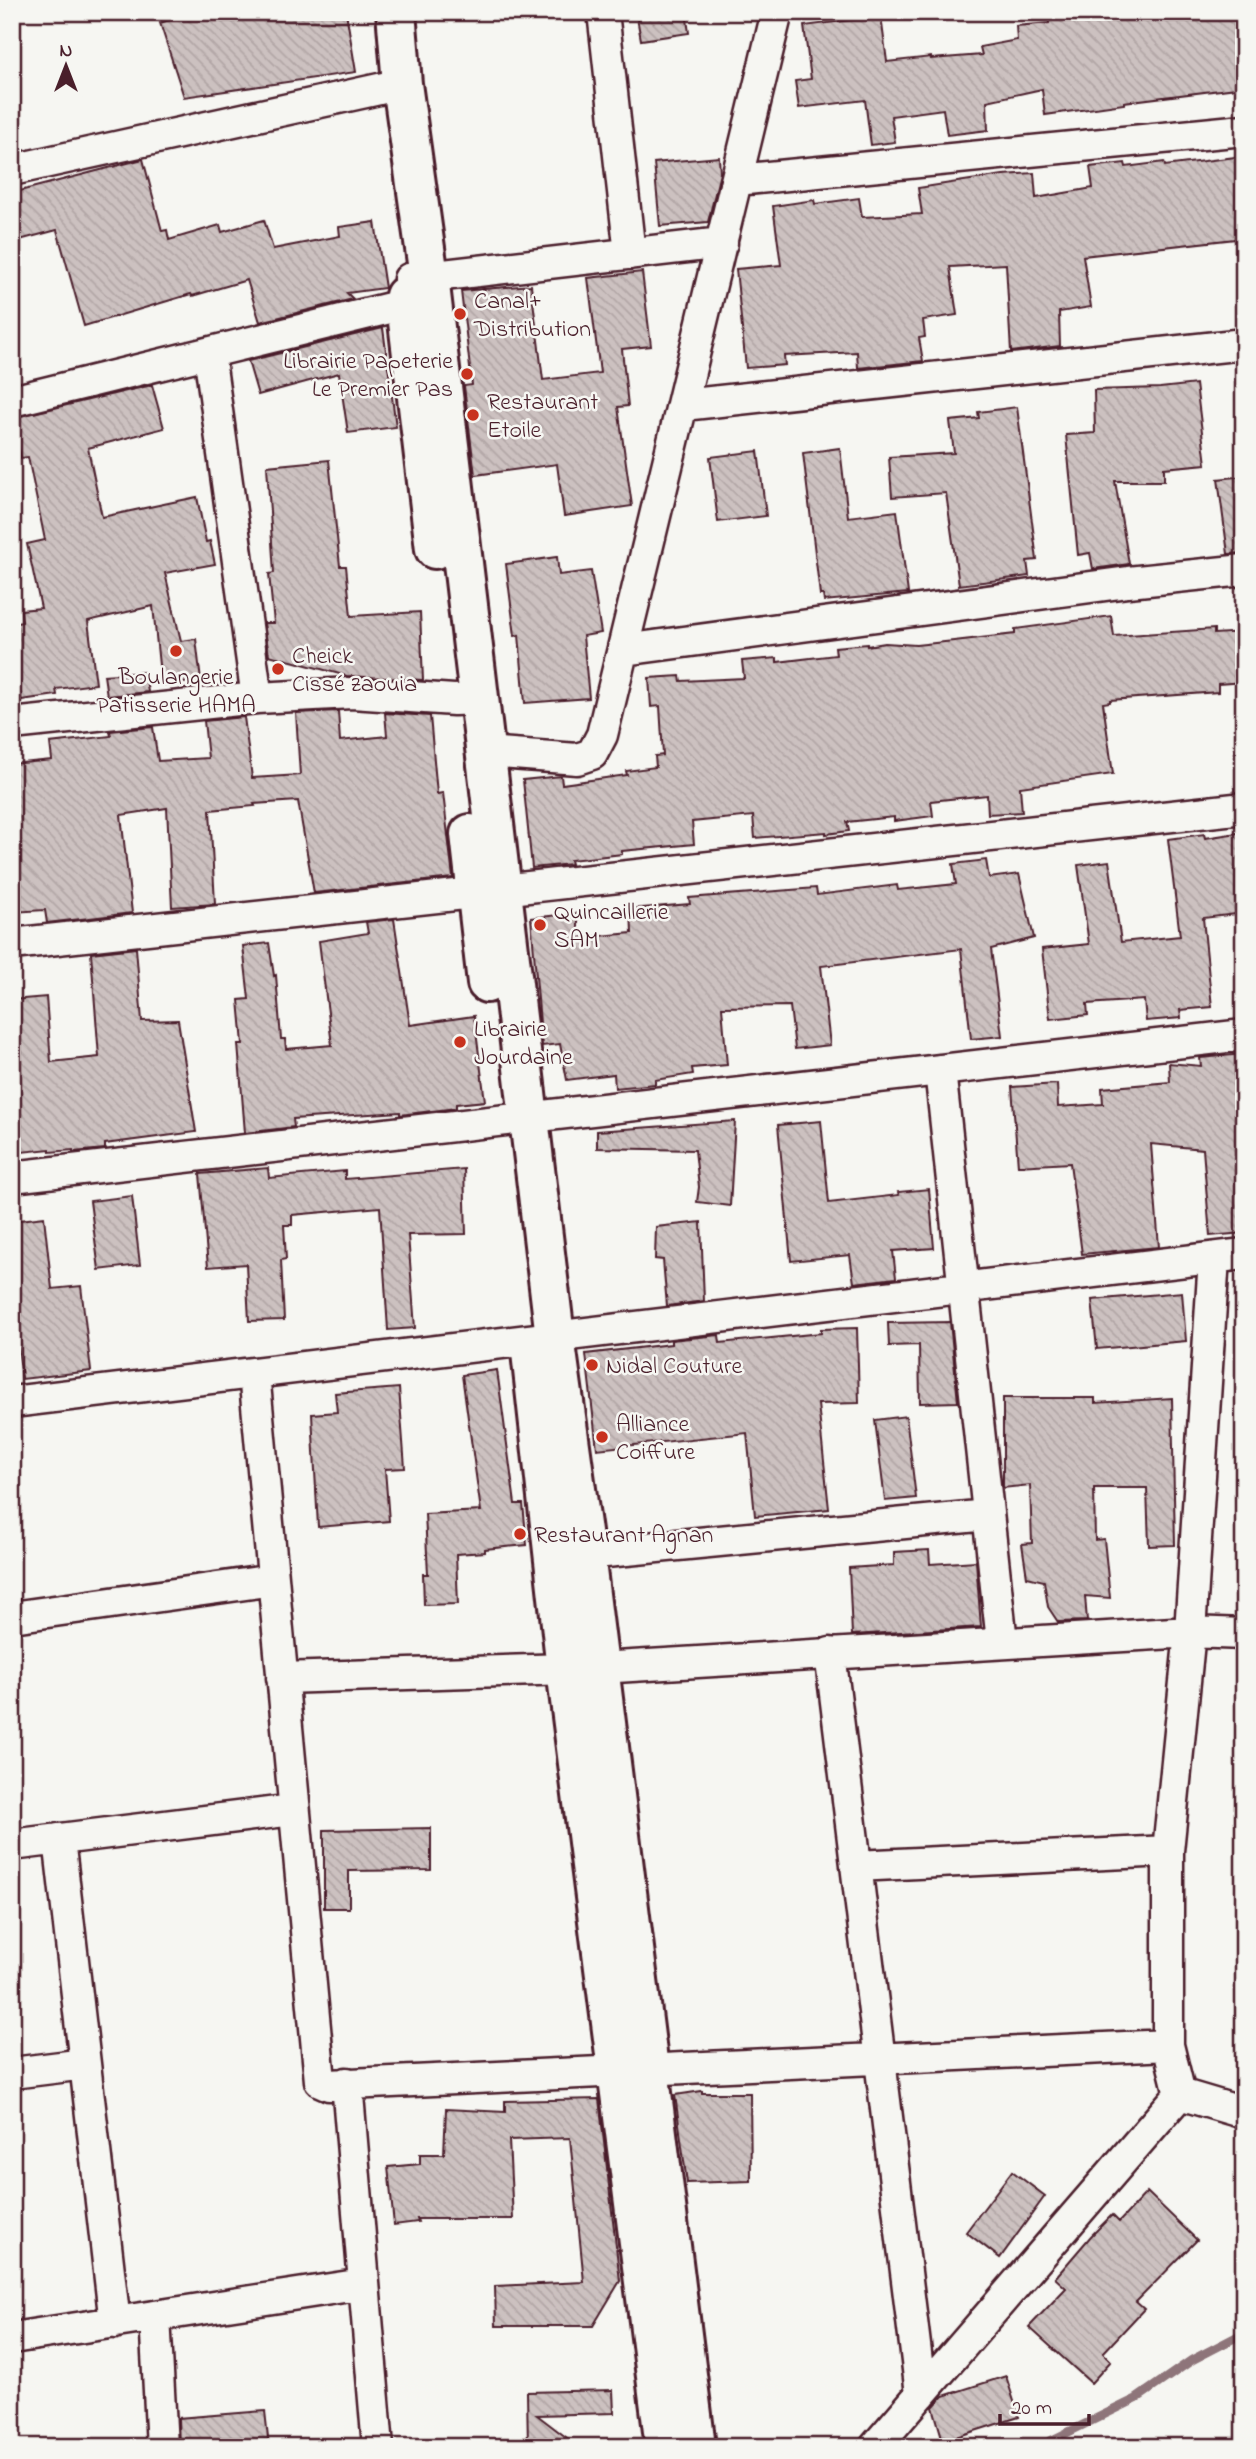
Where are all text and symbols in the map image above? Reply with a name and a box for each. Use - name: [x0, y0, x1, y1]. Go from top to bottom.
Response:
- north arrow: [32, 32, 102, 102]
- text: N: [60, 38, 73, 65]
- place label: Canal+ Distribution: [473, 285, 591, 348]
- marker: Canal+ Distribution: [452, 306, 468, 322]
- place label: Librairie Papeterie Le Premier Pas: [283, 345, 453, 408]
- marker: Librairie Papeterie Le Premier Pas: [459, 366, 475, 382]
- place label: Restaurant Etoile: [487, 386, 598, 449]
- marker: Restaurant Etoile: [465, 407, 481, 423]
- place label: Cheick Cissé zaouia: [292, 640, 417, 703]
- marker: Boulangerie Patisserie HAMA: [168, 643, 184, 659]
- place label: Boulangerie Patisserie HAMA: [96, 661, 256, 724]
- marker: Cheick Cissé zaouia: [270, 661, 286, 677]
- place label: Quincaillerie SAM: [554, 896, 669, 959]
- marker: Quincaillerie SAM: [532, 917, 548, 933]
- place label: Librairie Jourdaine: [474, 1013, 573, 1076]
- marker: Librairie Jourdaine: [452, 1034, 468, 1050]
- place label: Nidal Couture: [606, 1350, 742, 1385]
- marker: Nidal Couture: [584, 1357, 600, 1373]
- place label: Alliance Coiffure: [616, 1408, 695, 1471]
- marker: Alliance Coiffure: [594, 1429, 610, 1445]
- place label: Restaurant Agnan: [534, 1519, 713, 1554]
- marker: Restaurant Agnan: [512, 1526, 528, 1542]
- scale bar: [1000, 2382, 1090, 2426]
- text: 20 m: [1011, 2394, 1052, 2424]

